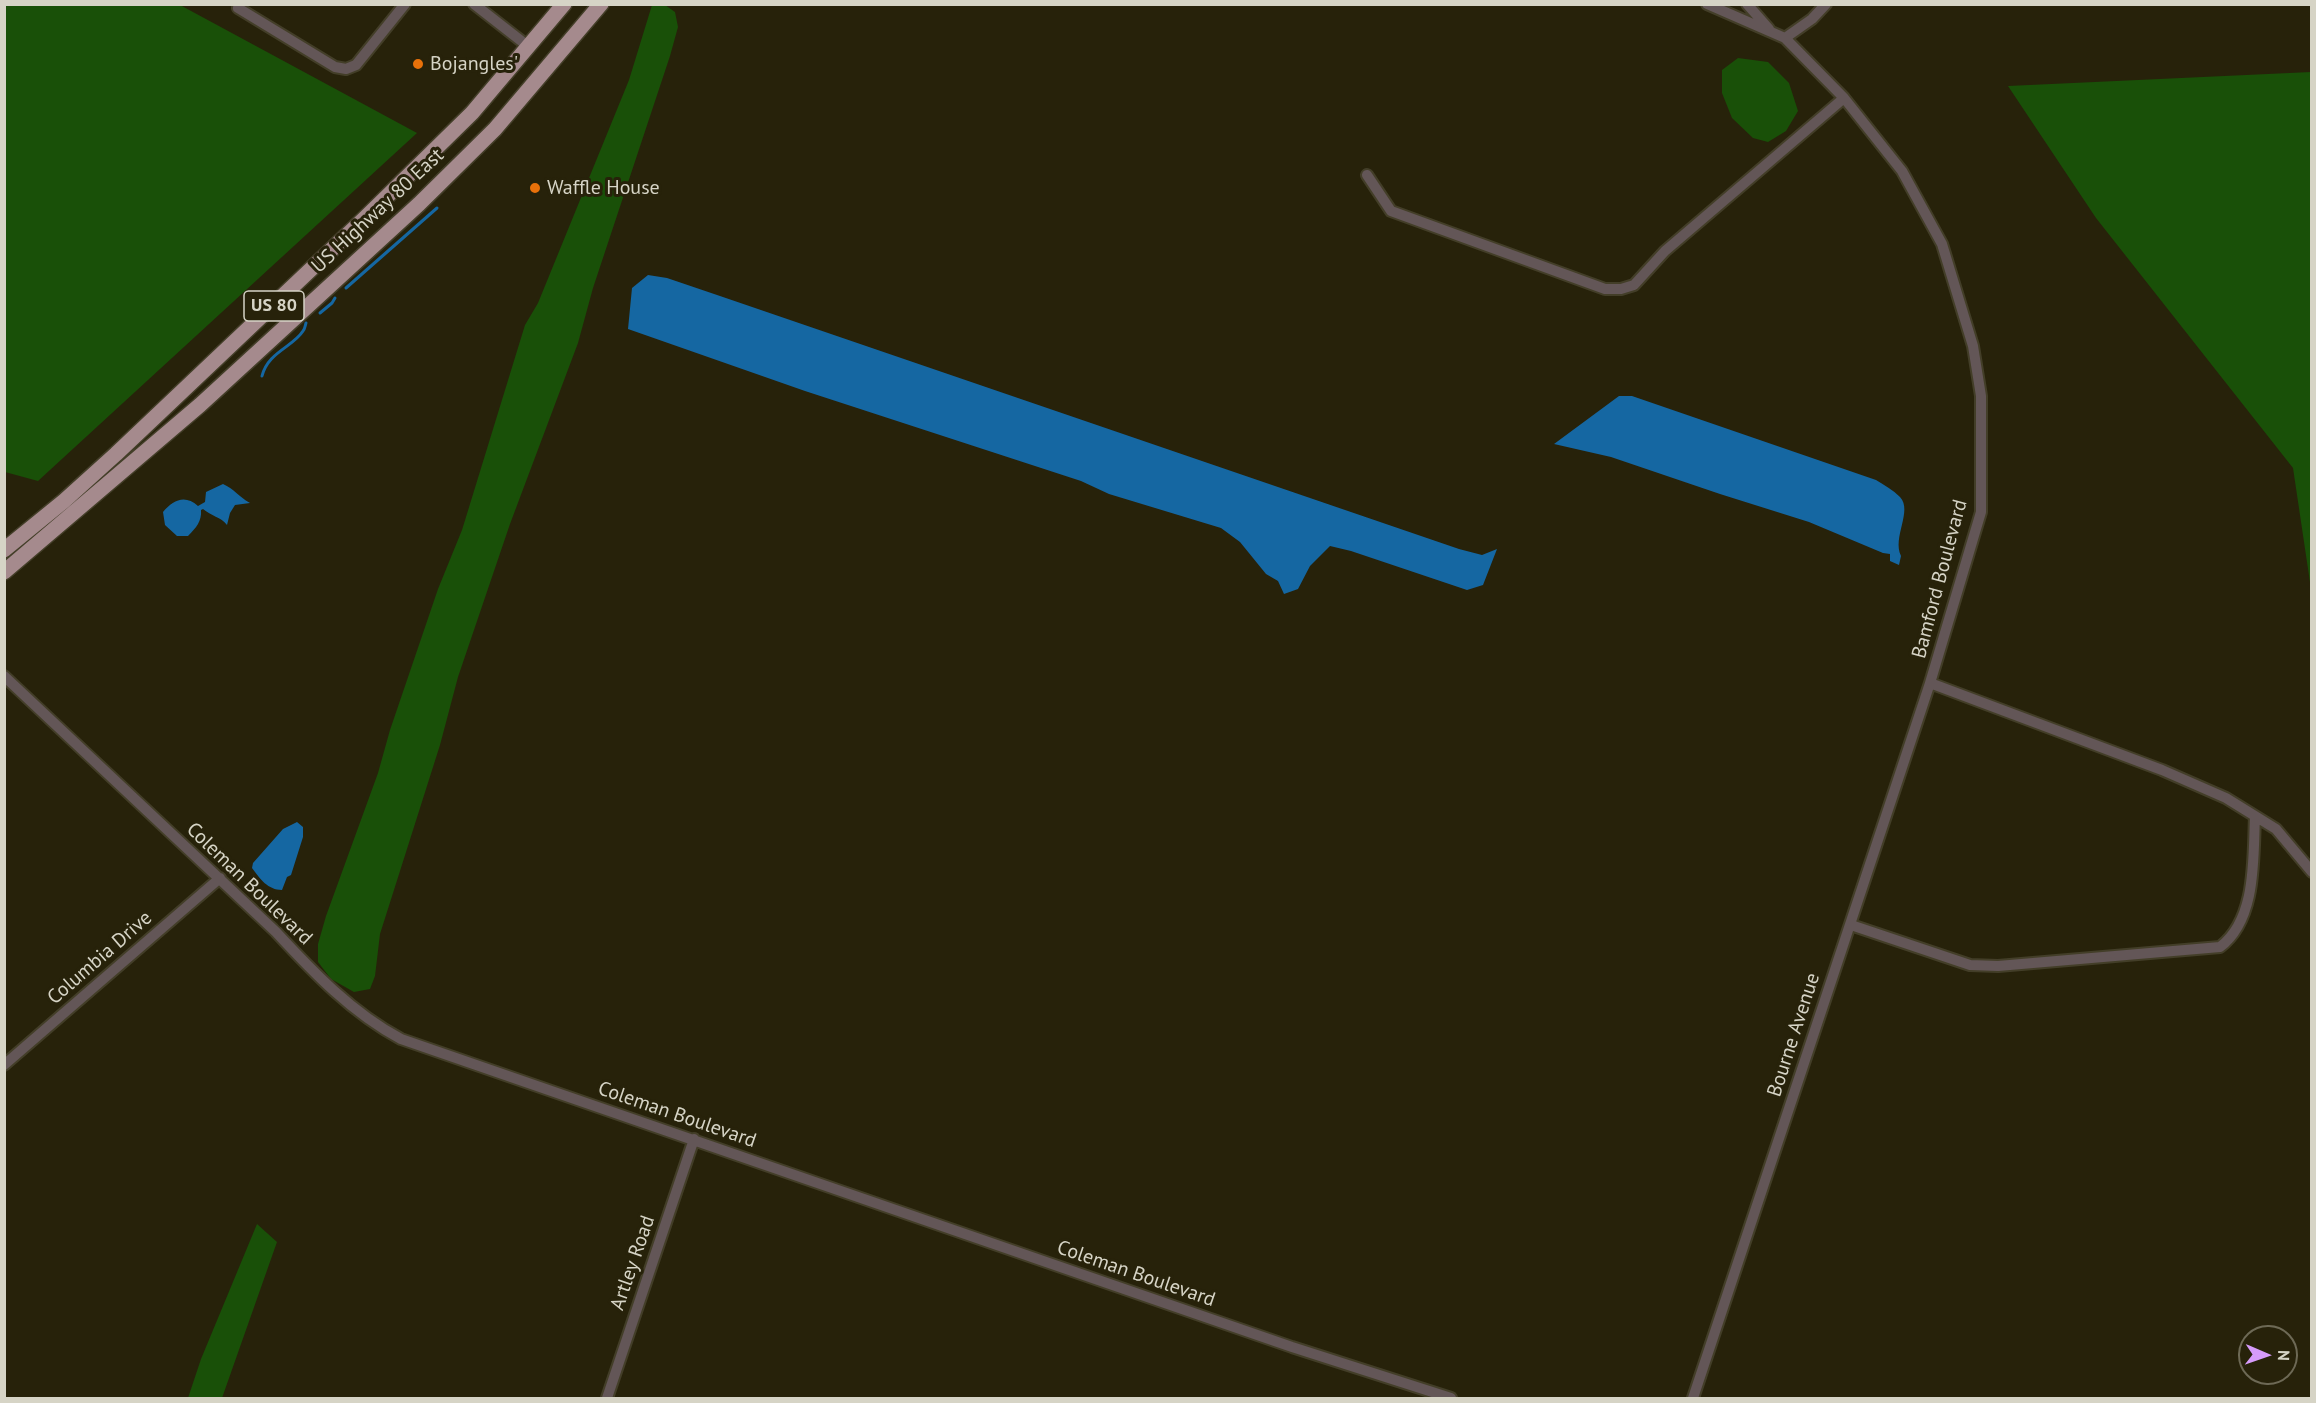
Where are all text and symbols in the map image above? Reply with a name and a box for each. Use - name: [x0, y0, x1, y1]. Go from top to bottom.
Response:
- place label: Bojangles': [430, 52, 518, 76]
- marker: Bojangles': [411, 57, 425, 71]
- street label: US Highway 80 East: [307, 144, 449, 278]
- place label: Waffle House: [547, 176, 660, 200]
- marker: Waffle House: [528, 181, 542, 195]
- road number: US 80: [244, 291, 304, 321]
- street label: Bamford Boulevard: [1907, 497, 1973, 661]
- street label: Coleman Boulevard: [181, 818, 317, 950]
- street label: Columbia Drive: [43, 906, 157, 1010]
- street label: Bourne Avenue: [1763, 970, 1825, 1100]
- street label: Coleman Boulevard: [595, 1077, 759, 1153]
- street label: Artley Road: [606, 1213, 660, 1313]
- street label: Coleman Boulevard: [1054, 1236, 1218, 1312]
- north arrow: [2238, 1325, 2298, 1385]
- text: N: [2274, 1350, 2294, 1361]

